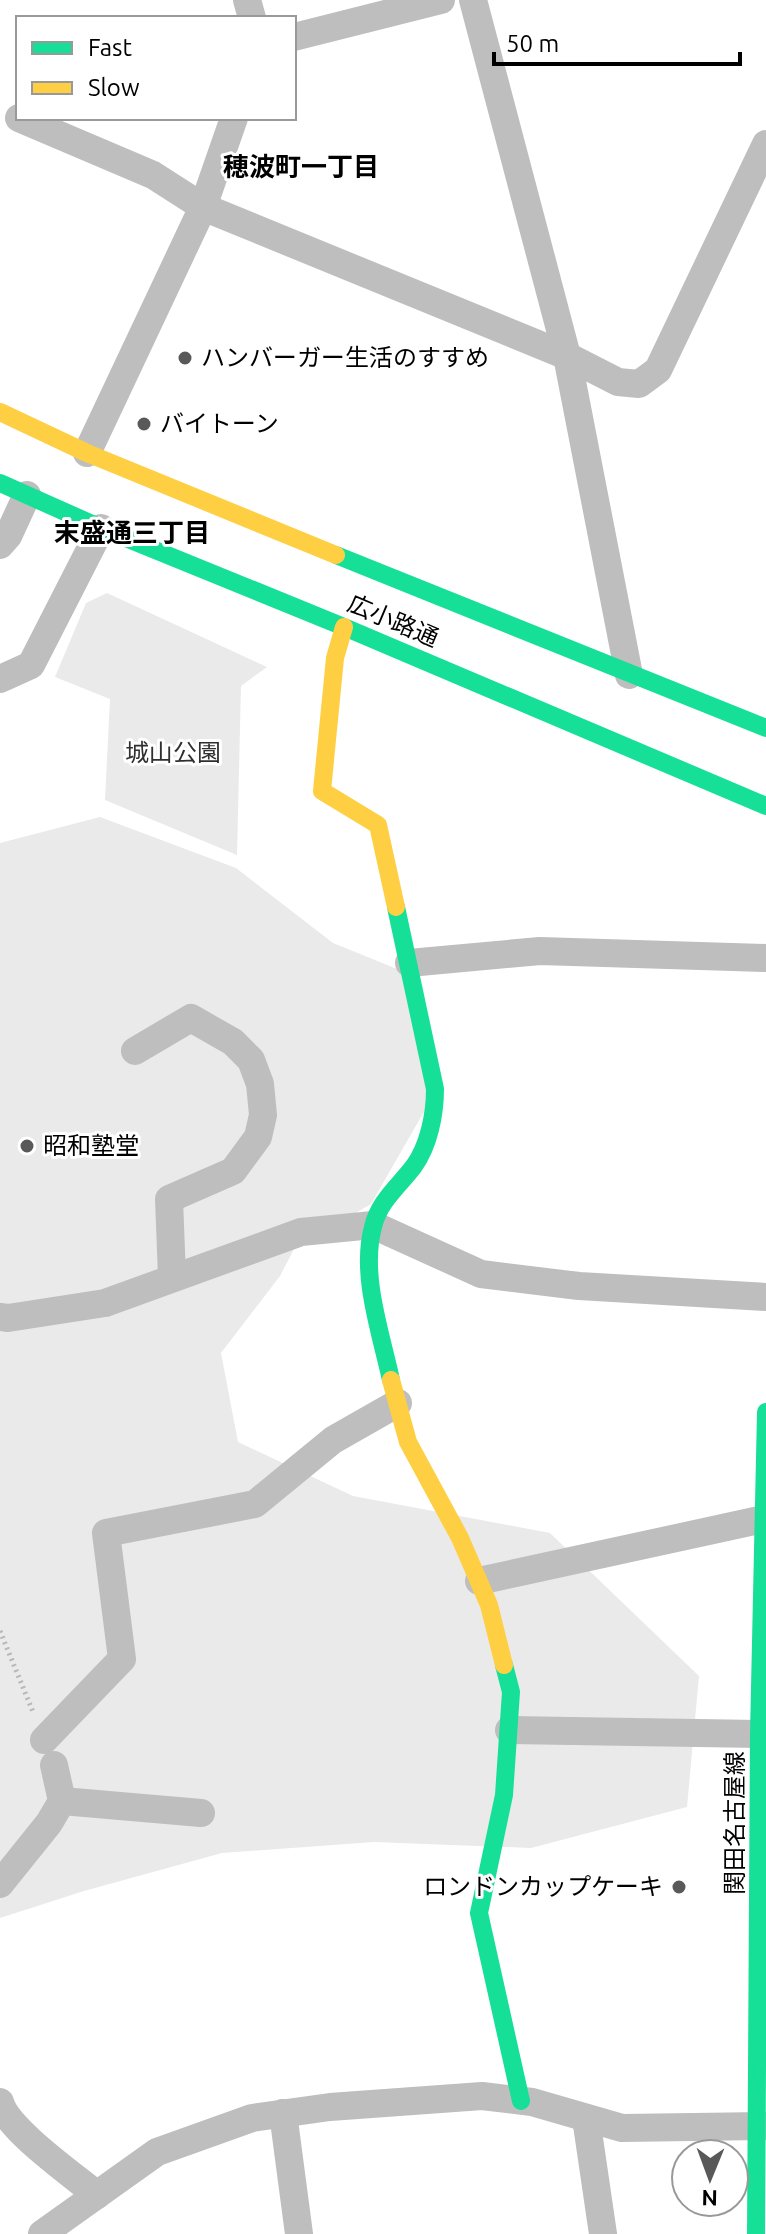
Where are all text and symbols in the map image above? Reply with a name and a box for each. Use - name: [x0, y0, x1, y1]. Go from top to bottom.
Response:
- legend: [16, 16, 296, 120]
- scale bar: [494, 16, 740, 66]
- text: 50 m: [506, 30, 559, 57]
- text: Fast: [88, 34, 132, 61]
- text: Slow: [88, 74, 140, 101]
- district label: 穂波町一丁目: [223, 152, 379, 181]
- place label: ハンバーガー生活のすすめ: [201, 344, 489, 371]
- marker: ハンバーガー生活のすすめ: [176, 349, 194, 367]
- place label: バイトーン: [160, 410, 279, 437]
- marker: バイトーン: [135, 415, 153, 433]
- district label: 末盛通三丁目: [54, 518, 210, 547]
- street label: 広小路通: [344, 589, 443, 652]
- park label: 城山公園: [125, 739, 221, 766]
- place label: 昭和塾堂: [43, 1132, 139, 1159]
- marker: 昭和塾堂: [18, 1137, 36, 1155]
- street label: 関田名古屋線: [721, 1751, 748, 1895]
- place label: ロンドンカップケーキ: [423, 1873, 663, 1900]
- marker: ロンドンカップケーキ: [670, 1878, 688, 1896]
- north arrow: [670, 2138, 750, 2218]
- text: N: [701, 2186, 718, 2211]

